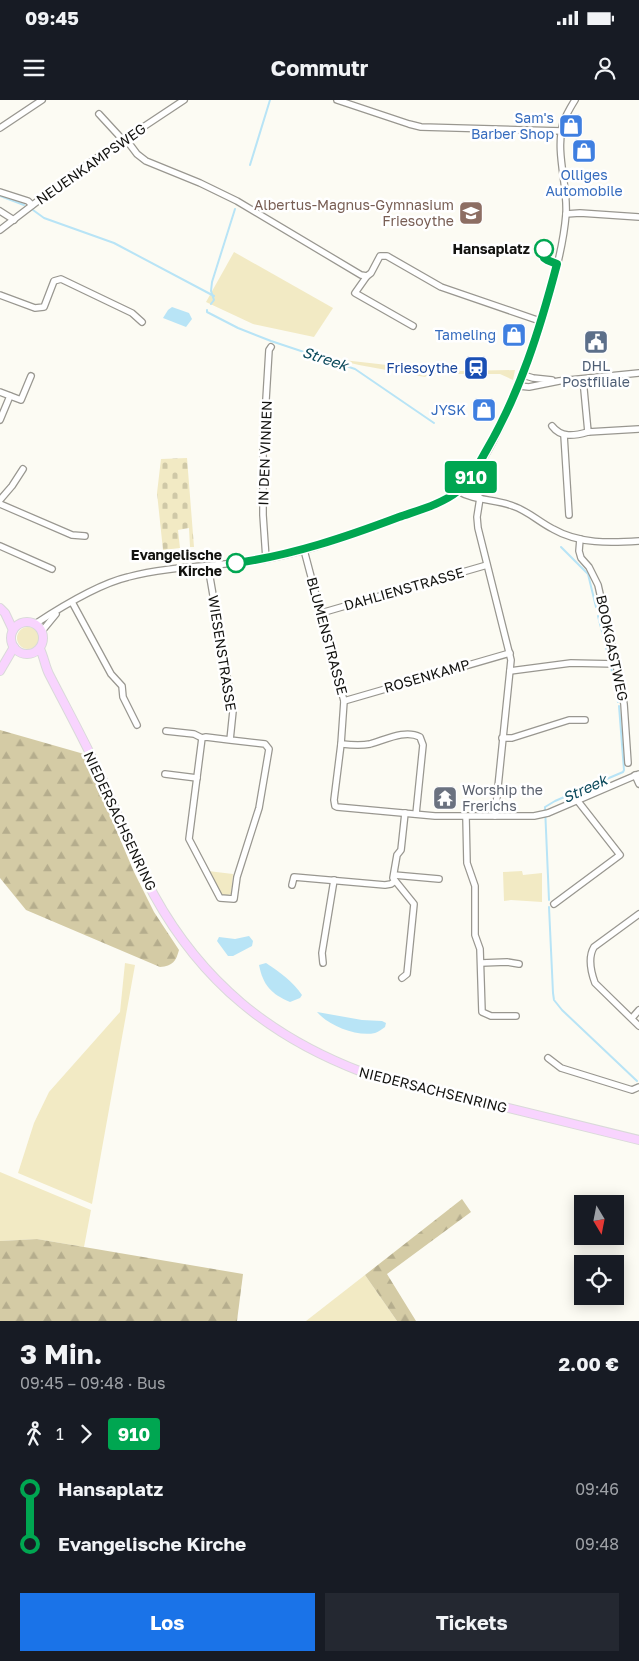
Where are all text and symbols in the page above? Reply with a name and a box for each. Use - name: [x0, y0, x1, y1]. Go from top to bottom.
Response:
- text: 09:45: [25, 6, 79, 29]
- icon: menu: [20, 54, 48, 82]
- text: Commutr: [271, 54, 368, 81]
- icon: person: [591, 54, 619, 82]
- place label: Sam's Barber Shop: [471, 109, 554, 142]
- shop icon: Sam's Barber Shop: [558, 113, 584, 139]
- street label: NEUENKAMPSWEG: [33, 119, 149, 208]
- shop icon: Olliges Automobile: [571, 138, 597, 164]
- place label: Olliges Automobile: [545, 166, 623, 199]
- place label: Albertus-Magnus-Gymnasium Friesoythe: [254, 196, 454, 229]
- school or university icon: Albertus-Magnus-Gymnasium Friesoythe: [458, 200, 484, 226]
- marker: Hansaplatz: [534, 239, 554, 259]
- place label: Hansaplatz: [452, 240, 530, 257]
- shop icon: Tameling: [501, 322, 527, 348]
- place label: Tameling: [435, 326, 496, 343]
- public building icon: DHL Postfiliale: [583, 329, 609, 355]
- water label: Streek: [300, 342, 352, 374]
- station icon: Friesoythe: [463, 355, 489, 381]
- place label: DHL Postfiliale: [562, 357, 630, 390]
- place label: Friesoythe: [386, 359, 458, 376]
- shop icon: JYSK: [471, 397, 497, 423]
- street label: IN DEN VINNEN: [254, 400, 275, 506]
- place label: JYSK: [431, 401, 466, 418]
- line badge: 910: [442, 461, 500, 493]
- text: 910: [455, 466, 487, 488]
- place label: Evangelische Kirche: [131, 546, 222, 579]
- marker: Evangelische Kirche: [226, 553, 246, 573]
- street label: DAHLIENSTRASSE: [342, 563, 466, 614]
- street label: BLUMENSTRASSE: [304, 575, 351, 697]
- street label: BOOKGASTWEG: [593, 593, 632, 703]
- street label: WIESENSTRASSE: [205, 594, 240, 712]
- street label: ROSENKAMP: [382, 655, 472, 696]
- street label: NIEDERSACHSENRING: [81, 748, 160, 893]
- water label: Streek: [560, 769, 611, 806]
- place label: Worship the Frerichs: [462, 781, 543, 814]
- temple icon: Worship the Frerichs: [432, 785, 458, 811]
- street label: NIEDERSACHSENRING: [357, 1063, 509, 1116]
- north arrow: [574, 1195, 624, 1245]
- map controls: [574, 1195, 624, 1305]
- button: locate: [574, 1255, 624, 1305]
- text: 3 Min.: [20, 1337, 103, 1370]
- text: 2.00 €: [558, 1352, 619, 1375]
- text: 09:45 – 09:48 · Bus: [20, 1373, 166, 1393]
- icon: walk: [20, 1420, 48, 1448]
- icon: forward: [72, 1420, 100, 1448]
- text: 910: [118, 1423, 150, 1445]
- text: 1: [56, 1424, 64, 1444]
- text: Hansaplatz: [58, 1477, 163, 1500]
- text: 09:46: [575, 1479, 619, 1499]
- text: Evangelische Kirche: [58, 1532, 246, 1555]
- text: 09:48: [575, 1534, 619, 1554]
- button: Los: [20, 1593, 315, 1651]
- button: Tickets: [325, 1593, 619, 1651]

